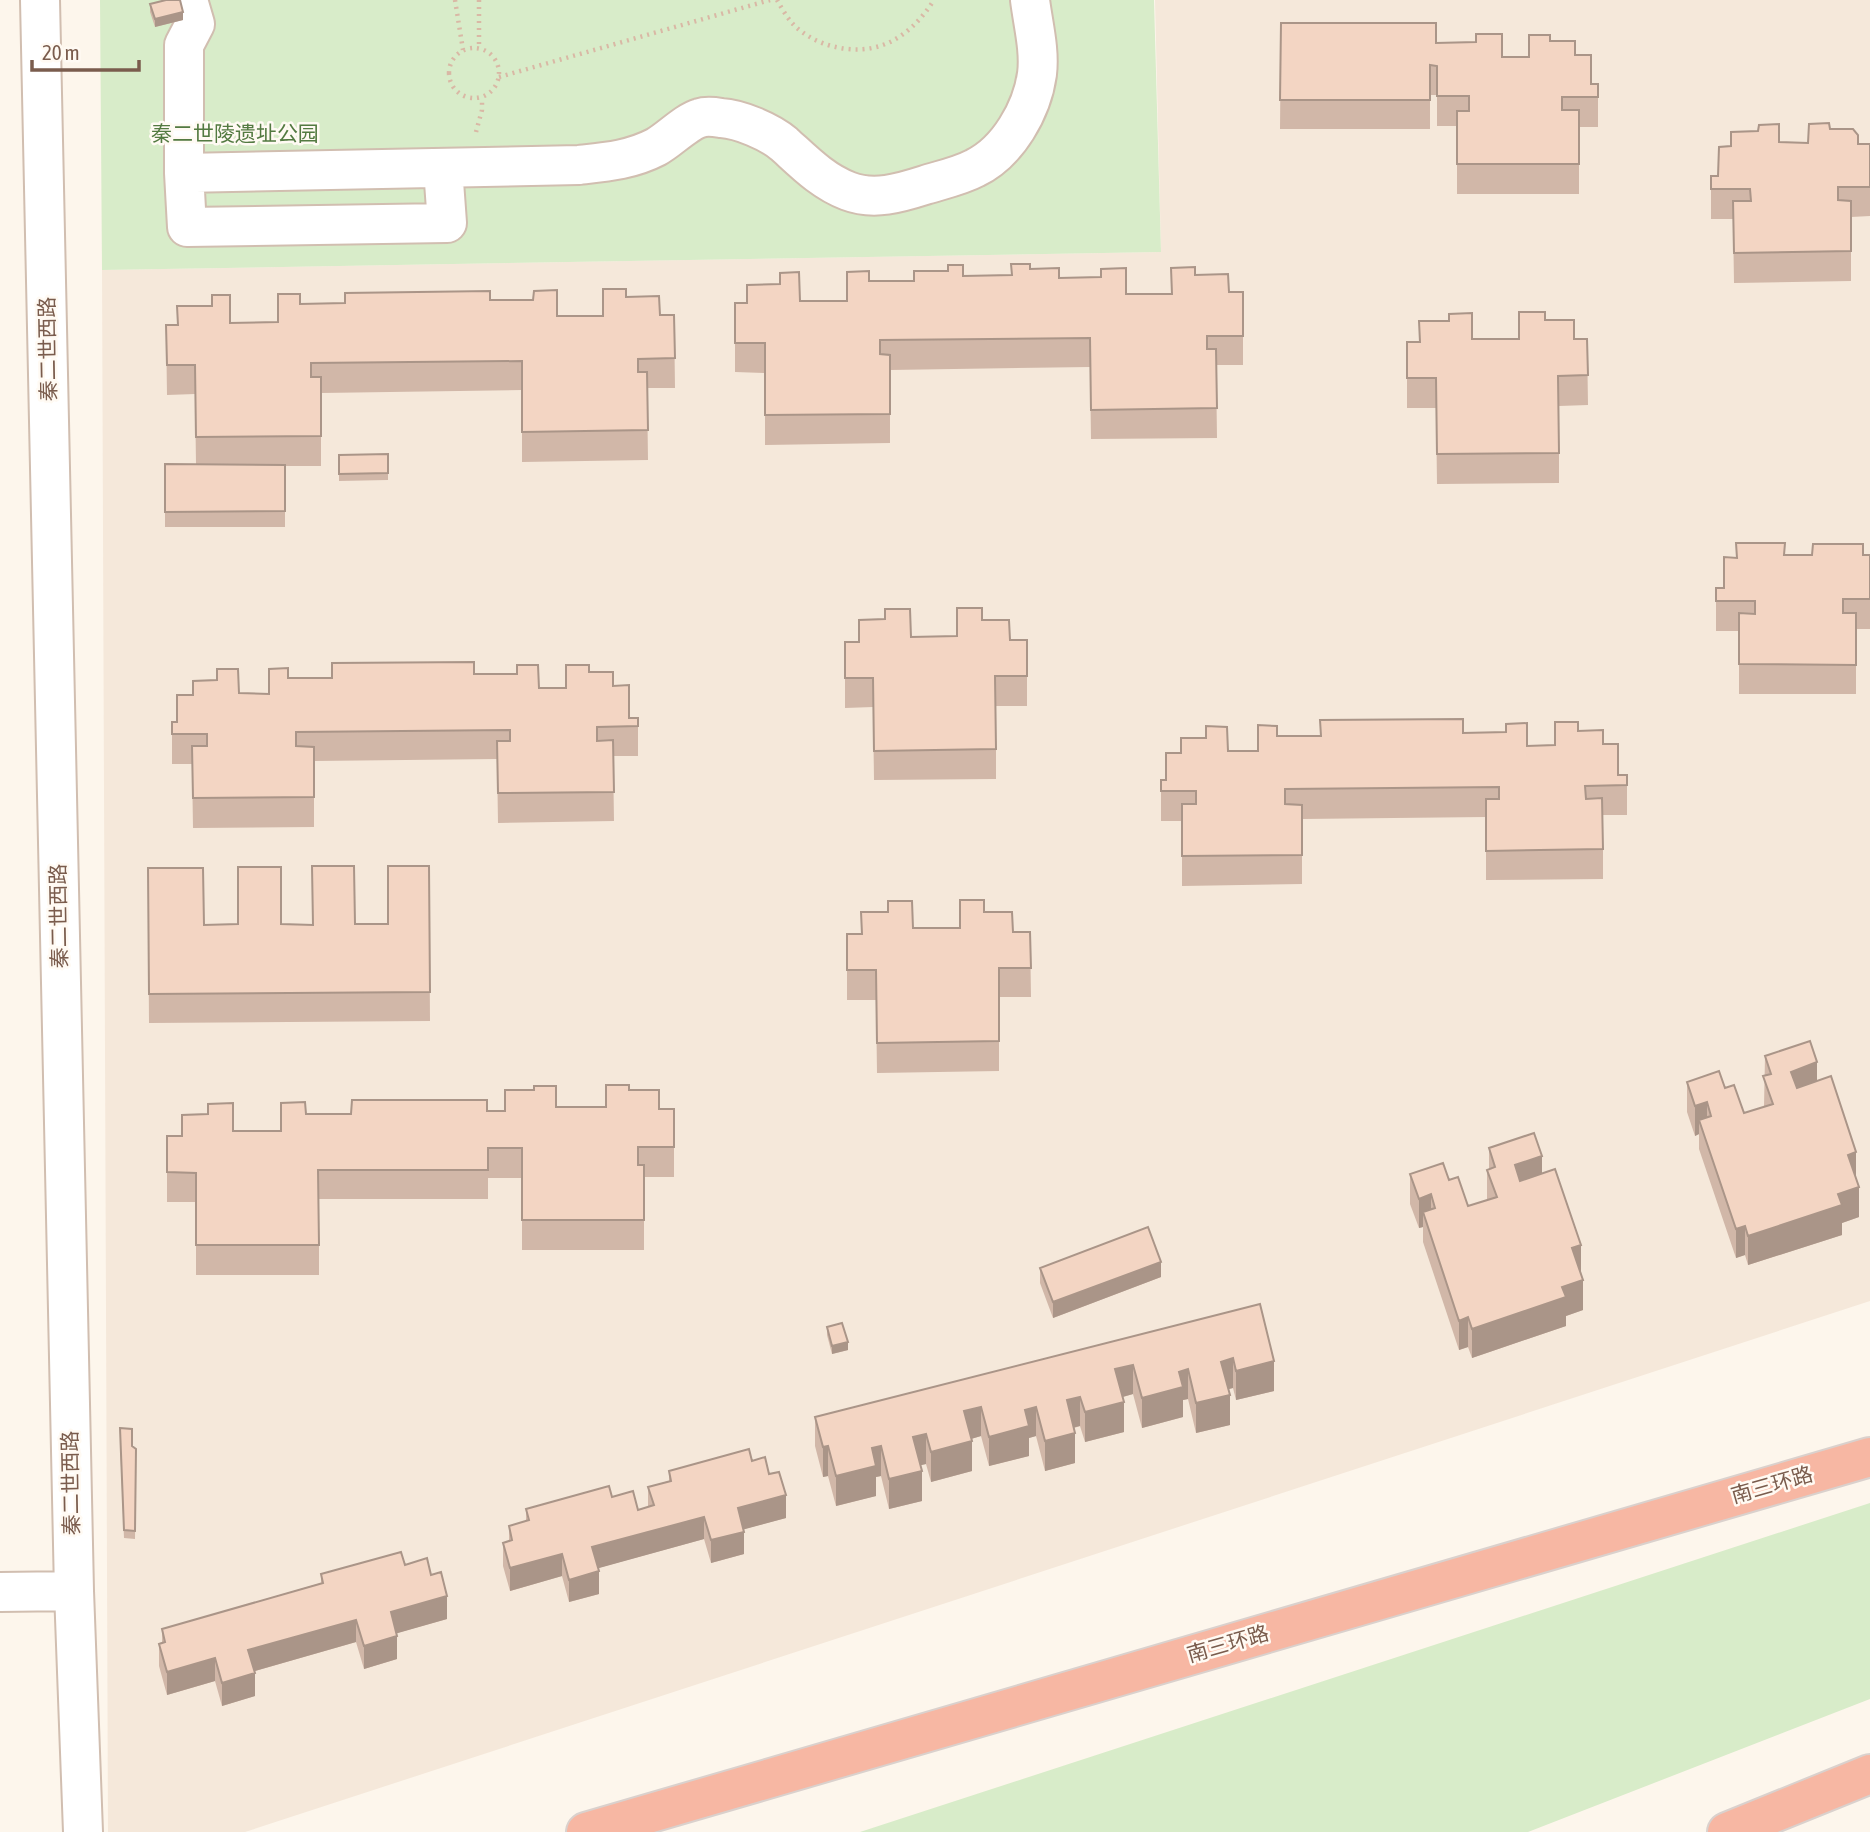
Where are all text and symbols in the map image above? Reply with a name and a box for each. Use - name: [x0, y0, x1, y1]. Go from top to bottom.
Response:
- scale bar: [32, 28, 138, 72]
- text: 20 m: [42, 40, 80, 64]
- park label: 秦二世陵遗址公园: [151, 121, 319, 145]
- street label: 秦二世西路: [34, 296, 60, 402]
- street label: 秦二世西路: [45, 863, 71, 969]
- street label: 秦二世西路: [57, 1430, 83, 1536]
- street label: 南三环路: [1728, 1461, 1815, 1507]
- street label: 南三环路: [1184, 1620, 1271, 1666]

